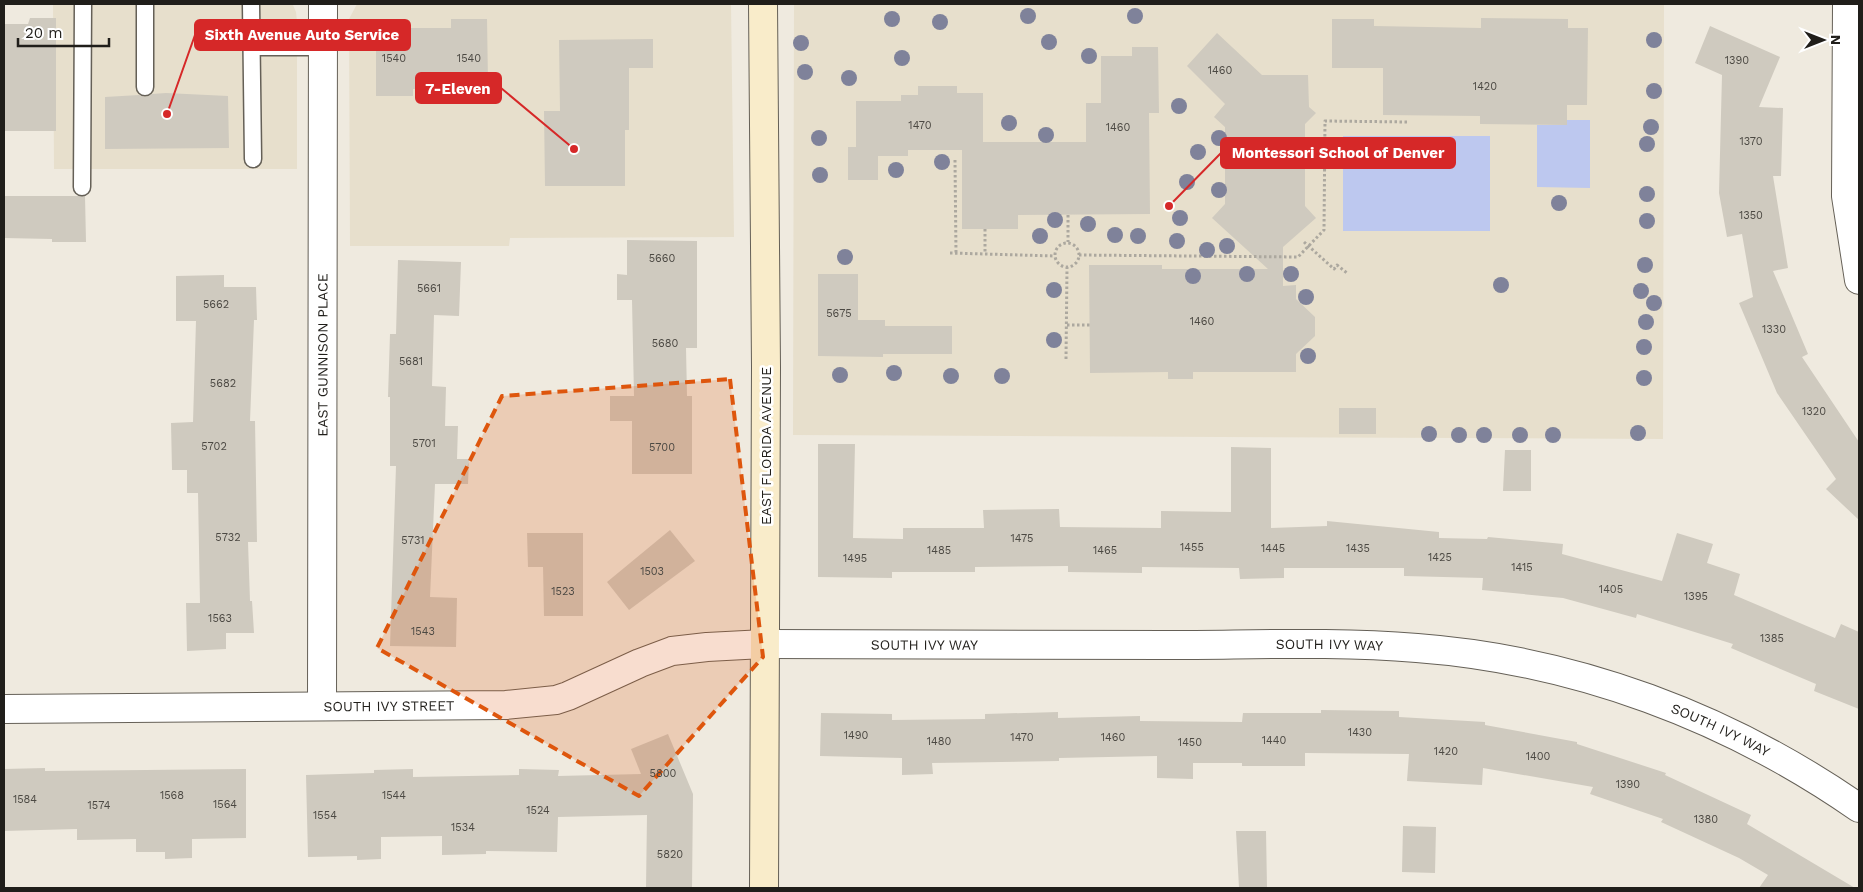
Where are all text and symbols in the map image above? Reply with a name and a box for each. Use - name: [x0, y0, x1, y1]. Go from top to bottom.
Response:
- scale bar: [18, 15, 109, 47]
- north arrow: [1798, 15, 1848, 65]
- callout: Sixth Avenue Auto Service: [195, 20, 410, 50]
- text: 20 m: [25, 24, 63, 42]
- text: Sixth Avenue Auto Service: [205, 26, 400, 44]
- text: N: [1828, 35, 1844, 45]
- house number: 1540: [382, 52, 406, 65]
- house number: 1540: [457, 52, 481, 65]
- house number: 1390: [1725, 54, 1749, 67]
- house number: 1460: [1208, 64, 1232, 77]
- callout: 7-Eleven: [416, 73, 501, 103]
- text: 7-Eleven: [425, 80, 491, 98]
- house number: 1420: [1473, 80, 1497, 93]
- house number: 1470: [908, 119, 932, 132]
- house number: 1460: [1106, 121, 1130, 134]
- house number: 1370: [1739, 135, 1763, 148]
- callout: Montessori School of Denver: [1221, 138, 1455, 168]
- text: Montessori School of Denver: [1232, 144, 1445, 162]
- house number: 1350: [1739, 209, 1763, 222]
- house number: 5660: [649, 252, 675, 265]
- street label: EAST GUNNISON PLACE: [314, 273, 331, 437]
- house number: 5661: [417, 282, 441, 295]
- house number: 5662: [203, 298, 229, 311]
- house number: 5675: [826, 307, 852, 320]
- house number: 1460: [1190, 315, 1214, 328]
- house number: 1330: [1762, 323, 1786, 336]
- house number: 5680: [652, 337, 679, 350]
- house number: 5681: [399, 355, 423, 368]
- street label: EAST FLORIDA AVENUE: [758, 367, 774, 525]
- house number: 5682: [210, 377, 236, 390]
- house number: 1320: [1802, 405, 1826, 418]
- house number: 5701: [412, 437, 436, 450]
- house number: 5702: [201, 440, 227, 453]
- house number: 5700: [649, 441, 675, 454]
- house number: 5732: [215, 531, 241, 544]
- house number: 1475: [1010, 532, 1034, 545]
- house number: 5731: [401, 534, 425, 547]
- house number: 1455: [1180, 541, 1204, 554]
- house number: 1445: [1261, 542, 1285, 555]
- house number: 1435: [1346, 542, 1370, 555]
- house number: 1485: [927, 544, 951, 557]
- house number: 1465: [1093, 544, 1117, 557]
- house number: 1425: [1428, 551, 1452, 564]
- house number: 1495: [843, 552, 867, 565]
- house number: 1415: [1511, 561, 1533, 574]
- house number: 1503: [640, 565, 664, 578]
- house number: 1405: [1599, 583, 1623, 596]
- house number: 1523: [551, 585, 575, 598]
- house number: 1395: [1684, 590, 1708, 603]
- house number: 1563: [208, 612, 232, 625]
- house number: 1543: [411, 625, 435, 638]
- house number: 1385: [1760, 632, 1784, 645]
- street label: SOUTH IVY WAY: [1276, 636, 1383, 654]
- street label: SOUTH IVY WAY: [871, 637, 978, 653]
- street label: SOUTH IVY STREET: [323, 697, 455, 714]
- street label: SOUTH IVY WAY: [1669, 700, 1773, 760]
- house number: 1430: [1348, 726, 1372, 739]
- house number: 1490: [844, 729, 868, 742]
- house number: 1470: [1010, 731, 1034, 744]
- house number: 1460: [1101, 731, 1125, 744]
- house number: 1440: [1262, 734, 1286, 747]
- house number: 1480: [927, 735, 951, 748]
- house number: 1450: [1178, 736, 1202, 749]
- house number: 1420: [1434, 745, 1458, 758]
- house number: 1400: [1526, 750, 1551, 763]
- house number: 5800: [650, 767, 677, 780]
- house number: 1390: [1616, 778, 1640, 791]
- house number: 1568: [160, 789, 184, 802]
- house number: 1544: [382, 789, 406, 802]
- house number: 1584: [13, 793, 37, 806]
- house number: 1564: [213, 798, 237, 811]
- house number: 1574: [88, 799, 111, 812]
- house number: 1524: [526, 804, 550, 817]
- house number: 1554: [313, 809, 337, 822]
- house number: 1380: [1694, 813, 1718, 826]
- house number: 1534: [451, 821, 475, 834]
- house number: 5820: [657, 848, 683, 861]

